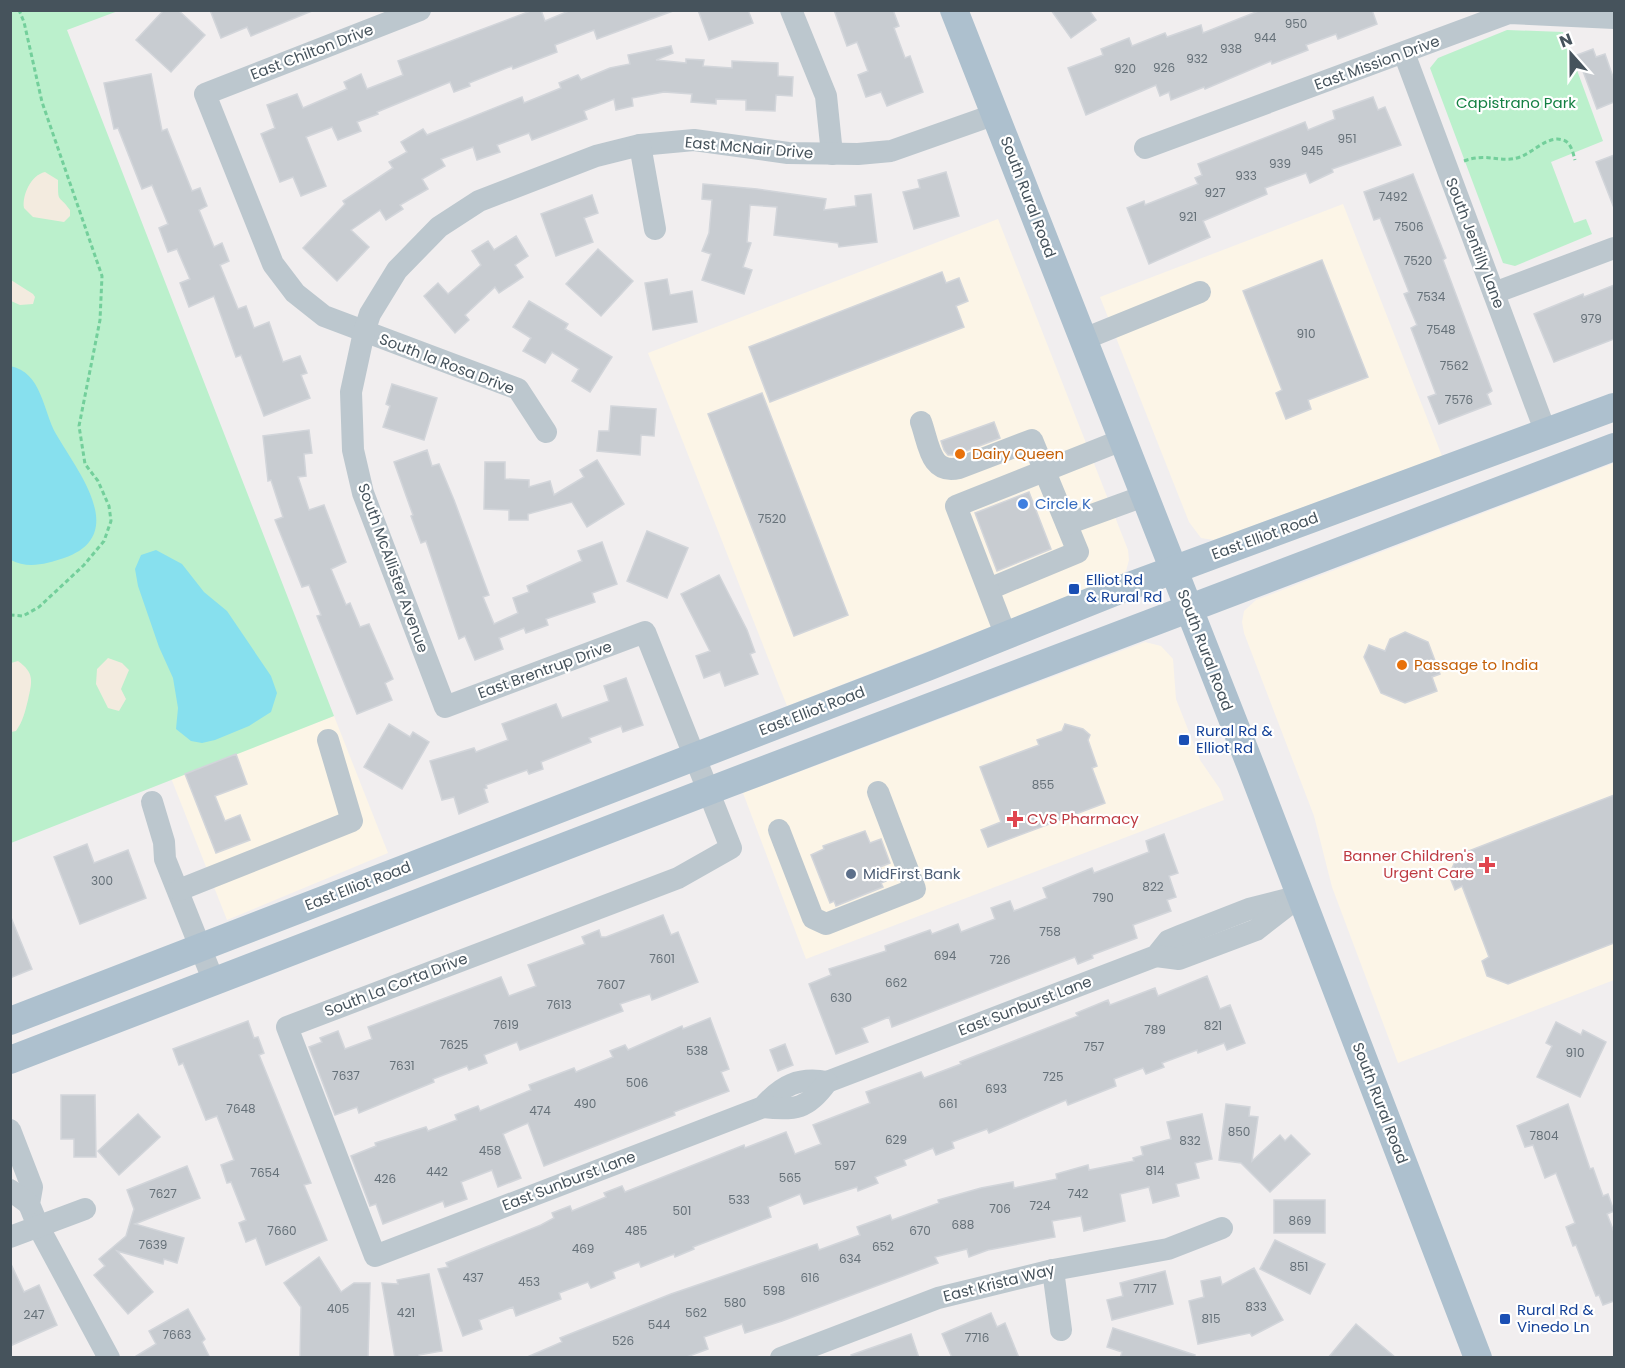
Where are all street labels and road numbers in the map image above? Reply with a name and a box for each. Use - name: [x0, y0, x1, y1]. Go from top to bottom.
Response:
- street label: East Chilton Drive: [247, 18, 376, 85]
- street label: East Mission Drive: [1311, 30, 1442, 95]
- street label: East McNair Drive: [684, 131, 814, 164]
- street label: South Rural Road: [996, 133, 1061, 260]
- street label: South Jentilly Lane: [1441, 174, 1510, 311]
- street label: South la Rosa Drive: [377, 328, 518, 399]
- street label: South McAllister Avenue: [353, 480, 434, 655]
- street label: East Elliot Road: [1209, 507, 1321, 565]
- street label: South Rural Road: [1173, 586, 1238, 713]
- street label: East Brentrup Drive: [475, 636, 615, 704]
- street label: East Elliot Road: [756, 681, 868, 740]
- street label: East Elliot Road: [302, 856, 414, 915]
- street label: South La Corta Drive: [321, 948, 470, 1022]
- street label: East Sunburst Lane: [955, 970, 1095, 1041]
- street label: South Rural Road: [1348, 1039, 1413, 1166]
- street label: East Sunburst Lane: [499, 1145, 639, 1216]
- street label: East Krista Way: [941, 1258, 1057, 1307]

